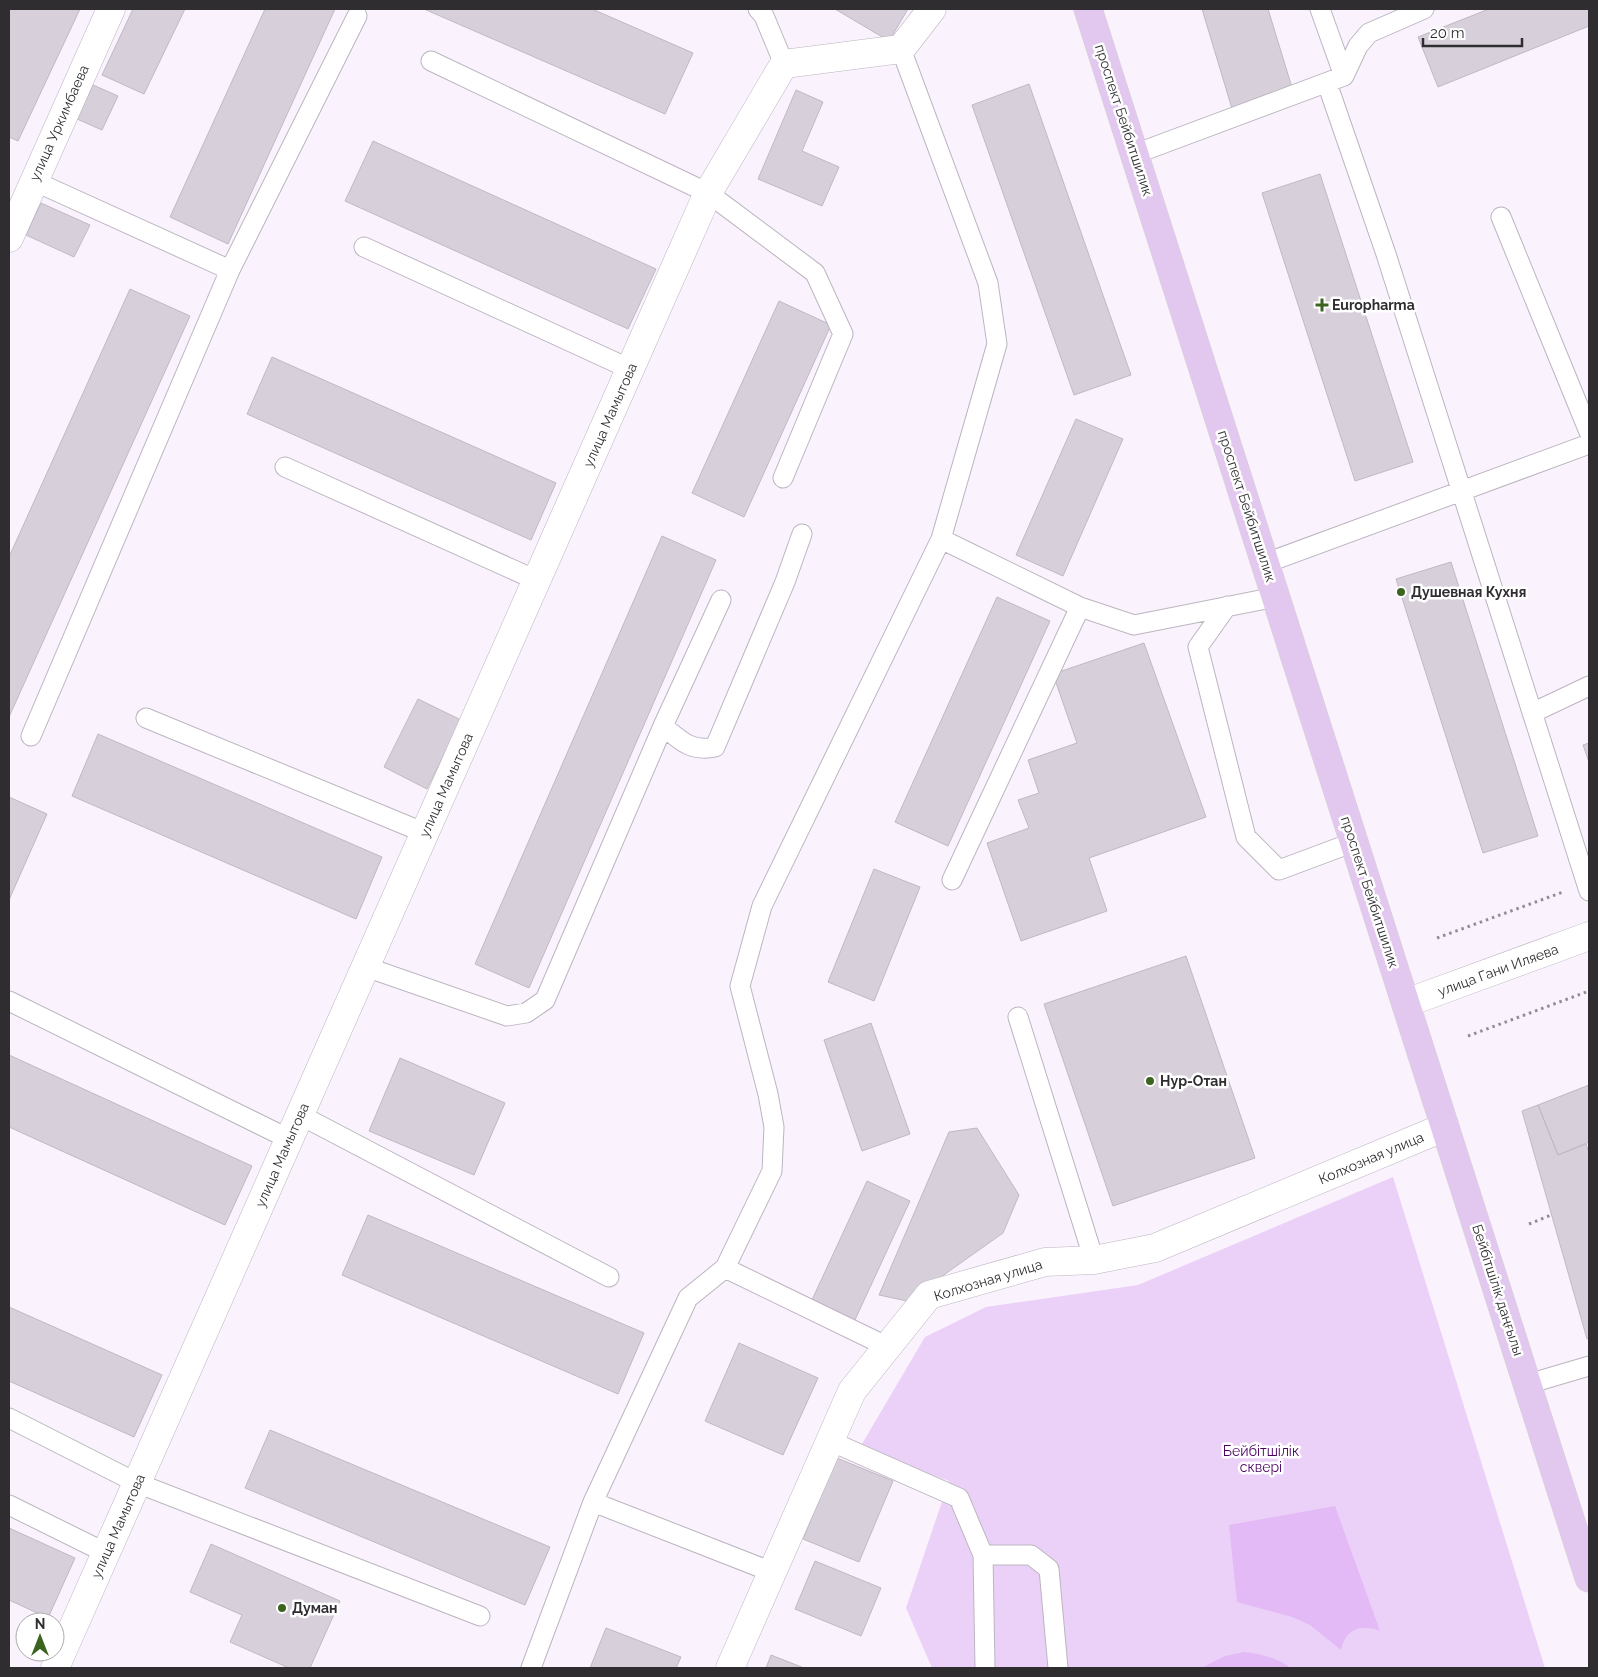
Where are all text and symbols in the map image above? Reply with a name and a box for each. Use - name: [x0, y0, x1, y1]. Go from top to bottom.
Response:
- scale bar: [1423, 15, 1522, 47]
- text: 20 m: [1430, 24, 1465, 42]
- street label: проспект Бейбитшилик: [1092, 42, 1156, 198]
- street label: улица Уркимбаева: [26, 62, 92, 184]
- place label: Europharma: [1332, 297, 1415, 313]
- marker: Europharma: [1316, 299, 1328, 311]
- street label: улица Мамытова: [580, 360, 640, 470]
- street label: проспект Бейбитшилик: [1215, 428, 1279, 584]
- place label: Душевная Кухня: [1411, 584, 1526, 600]
- marker: Душевная Кухня: [1395, 586, 1407, 598]
- street label: улица Мамытова: [416, 730, 476, 840]
- street label: проспект Бейбитшилик: [1338, 814, 1402, 970]
- street label: улица Гани Иляева: [1435, 941, 1561, 999]
- place label: Нур-Отан: [1160, 1073, 1227, 1089]
- marker: Нур-Отан: [1144, 1075, 1156, 1087]
- street label: улица Мамытова: [252, 1100, 312, 1210]
- street label: Колхозная улица: [1316, 1129, 1426, 1187]
- street label: Бейбітшілік даңғылы: [1469, 1222, 1527, 1358]
- street label: Колхозная улица: [932, 1256, 1044, 1304]
- park label: Бейбітшілік сквері: [1223, 1443, 1299, 1475]
- street label: улица Мамытова: [88, 1471, 148, 1581]
- place label: Думан: [292, 1600, 337, 1616]
- marker: Думан: [276, 1602, 288, 1614]
- north arrow: [15, 1612, 65, 1662]
- text: N: [35, 1616, 45, 1632]

